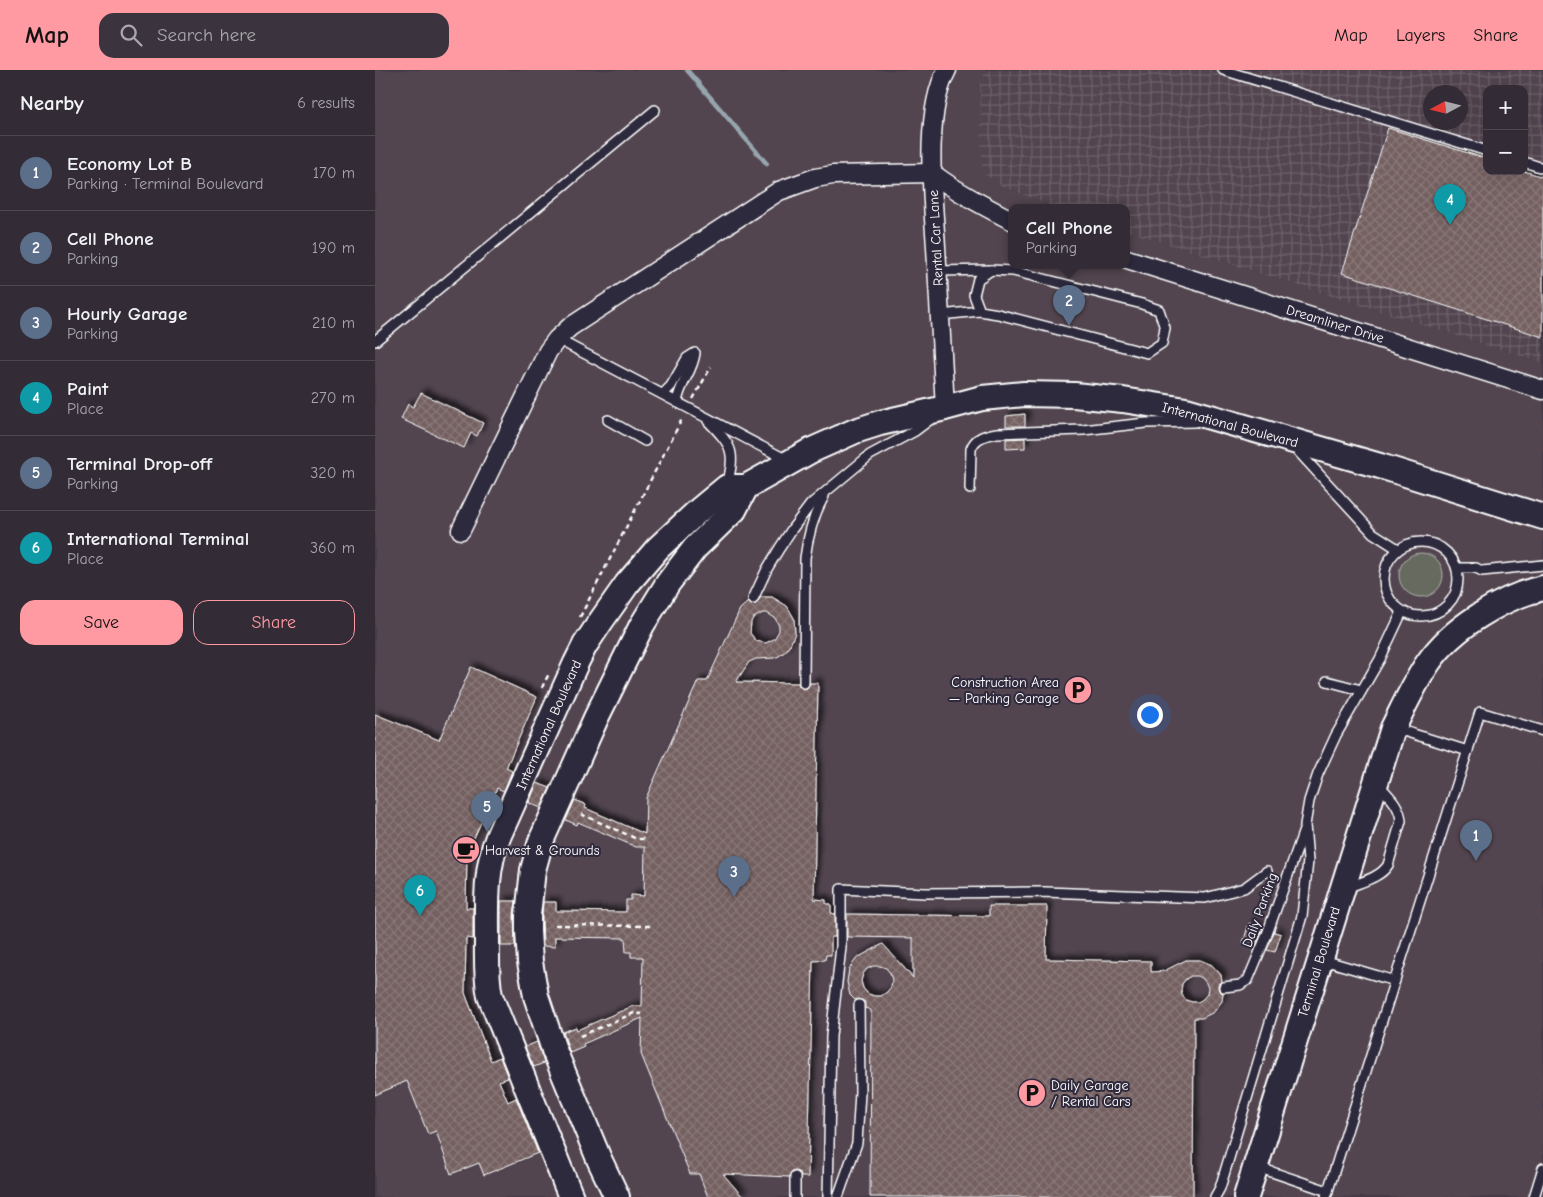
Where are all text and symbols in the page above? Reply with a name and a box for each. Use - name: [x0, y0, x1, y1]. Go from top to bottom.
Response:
- search box: [99, 13, 449, 58]
- text: Map: [25, 21, 69, 49]
- icon: search: [117, 21, 145, 49]
- text: Search here: [157, 24, 256, 46]
- text: Map: [1334, 25, 1368, 46]
- text: Layers: [1396, 25, 1445, 46]
- text: Share: [1473, 25, 1518, 46]
- north arrow: [1423, 85, 1468, 130]
- map controls: [1483, 85, 1528, 175]
- button: +: [1483, 85, 1528, 130]
- text: Nearby: [20, 91, 84, 115]
- text: 6 results: [297, 94, 355, 112]
- button: −: [1483, 130, 1528, 175]
- text: Economy Lot B: [67, 153, 192, 175]
- text: 1: [33, 164, 39, 182]
- text: 170 m: [313, 164, 355, 182]
- text: Parking · Terminal Boulevard: [67, 175, 263, 193]
- pin: 4: [1434, 184, 1466, 225]
- street label: Rental Car Lane: [925, 189, 947, 287]
- popup: [1008, 204, 1130, 269]
- text: Cell Phone: [1026, 217, 1112, 239]
- text: Cell Phone: [67, 228, 154, 250]
- text: 2: [32, 239, 40, 257]
- text: 190 m: [312, 239, 355, 257]
- text: Parking: [1026, 239, 1077, 257]
- text: Parking: [67, 250, 119, 268]
- pin: 2: [1053, 285, 1085, 326]
- street label: Dreamliner Drive: [1284, 301, 1386, 347]
- text: Hourly Garage: [67, 303, 187, 325]
- text: 3: [32, 314, 40, 332]
- text: 210 m: [312, 314, 355, 332]
- text: Parking: [67, 325, 119, 343]
- text: Paint: [67, 378, 108, 400]
- text: 4: [32, 389, 40, 407]
- text: 270 m: [311, 389, 355, 407]
- street label: International Boulevard: [1160, 399, 1300, 451]
- text: Place: [67, 400, 103, 418]
- text: Terminal Drop-off: [67, 453, 212, 475]
- text: 5: [32, 464, 40, 482]
- text: 320 m: [310, 464, 355, 482]
- text: Parking: [67, 475, 119, 493]
- text: International Terminal: [67, 528, 249, 550]
- text: 6: [32, 539, 40, 557]
- text: 360 m: [310, 539, 355, 557]
- text: Place: [67, 550, 103, 568]
- button: Save: [20, 600, 183, 645]
- button: Share: [193, 600, 355, 645]
- street label: International Boulevard: [513, 657, 585, 793]
- place label: Construction Area — Parking Garage: [949, 674, 1059, 707]
- parking icon: Construction Area — Parking Garage: [1063, 675, 1093, 705]
- your location: [1137, 702, 1163, 728]
- pin: 5: [471, 791, 503, 832]
- pin: 1: [1460, 820, 1492, 861]
- cafe icon: Harvest & Grounds: [451, 835, 481, 865]
- place label: Harvest & Grounds: [485, 842, 600, 859]
- pin: 3: [718, 856, 750, 897]
- street label: Daily Parking: [1239, 870, 1281, 950]
- pin: 6: [404, 875, 436, 916]
- street label: Terminal Boulevard: [1294, 905, 1344, 1019]
- place label: Daily Garage / Rental Cars: [1051, 1077, 1131, 1110]
- parking icon: Daily Garage / Rental Cars: [1017, 1078, 1047, 1108]

